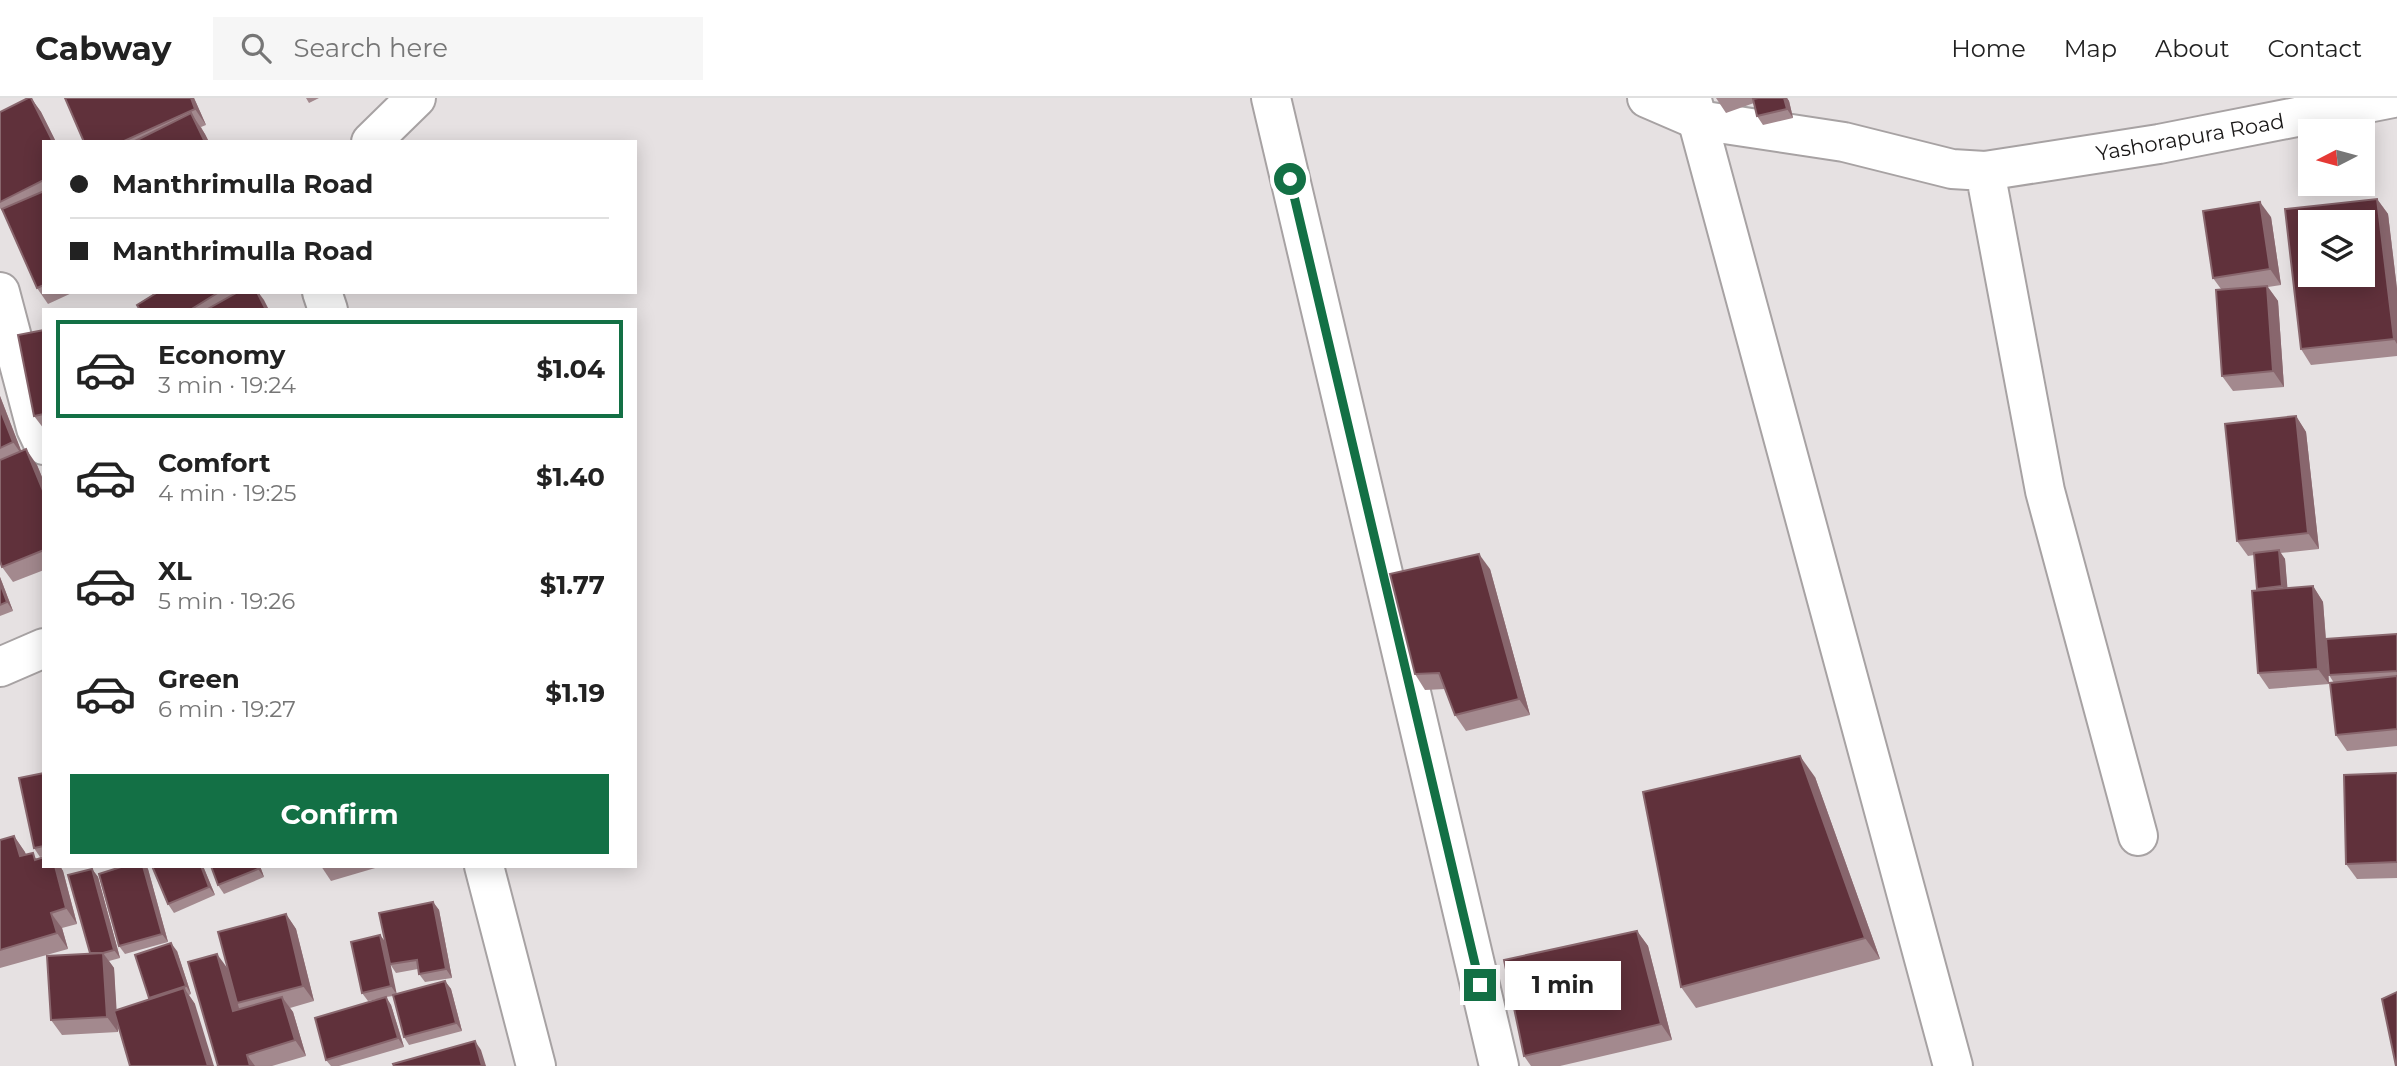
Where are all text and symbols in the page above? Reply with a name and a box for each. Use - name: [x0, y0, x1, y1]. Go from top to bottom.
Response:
- search box: [213, 17, 703, 80]
- text: Cabway: [35, 28, 171, 68]
- icon: search: [237, 29, 275, 67]
- text: Search here: [293, 32, 448, 64]
- text: Home: [1951, 34, 2026, 63]
- text: Map: [2064, 34, 2117, 63]
- text: About: [2155, 34, 2229, 63]
- text: Contact: [2267, 34, 2362, 63]
- street label: Yashorapura Road: [2094, 108, 2286, 166]
- north arrow: [2298, 119, 2375, 196]
- map controls: [2298, 119, 2375, 287]
- route start: [1274, 163, 1306, 195]
- text: Manthrimulla Road: [112, 168, 373, 200]
- button: layers: [2298, 210, 2375, 287]
- text: Manthrimulla Road: [112, 235, 373, 267]
- icon: car: [74, 338, 137, 401]
- text: Economy: [158, 339, 285, 371]
- text: $1.04: [536, 353, 605, 385]
- text: 3 min · 19:24: [158, 371, 296, 399]
- icon: car: [74, 446, 137, 509]
- text: Comfort: [158, 447, 270, 479]
- text: $1.40: [536, 461, 605, 493]
- text: 4 min · 19:25: [158, 479, 296, 507]
- icon: car: [74, 554, 137, 617]
- text: XL: [158, 555, 192, 587]
- text: $1.77: [540, 569, 605, 601]
- text: 5 min · 19:26: [158, 587, 295, 615]
- icon: car: [74, 662, 137, 725]
- text: Green: [158, 663, 240, 695]
- text: $1.19: [545, 677, 605, 709]
- text: 6 min · 19:27: [158, 695, 296, 723]
- button: Confirm: [70, 774, 609, 854]
- callout: 1 min: [1504, 960, 1620, 1010]
- route end: [1464, 969, 1496, 1001]
- text: 1 min: [1532, 971, 1594, 999]

